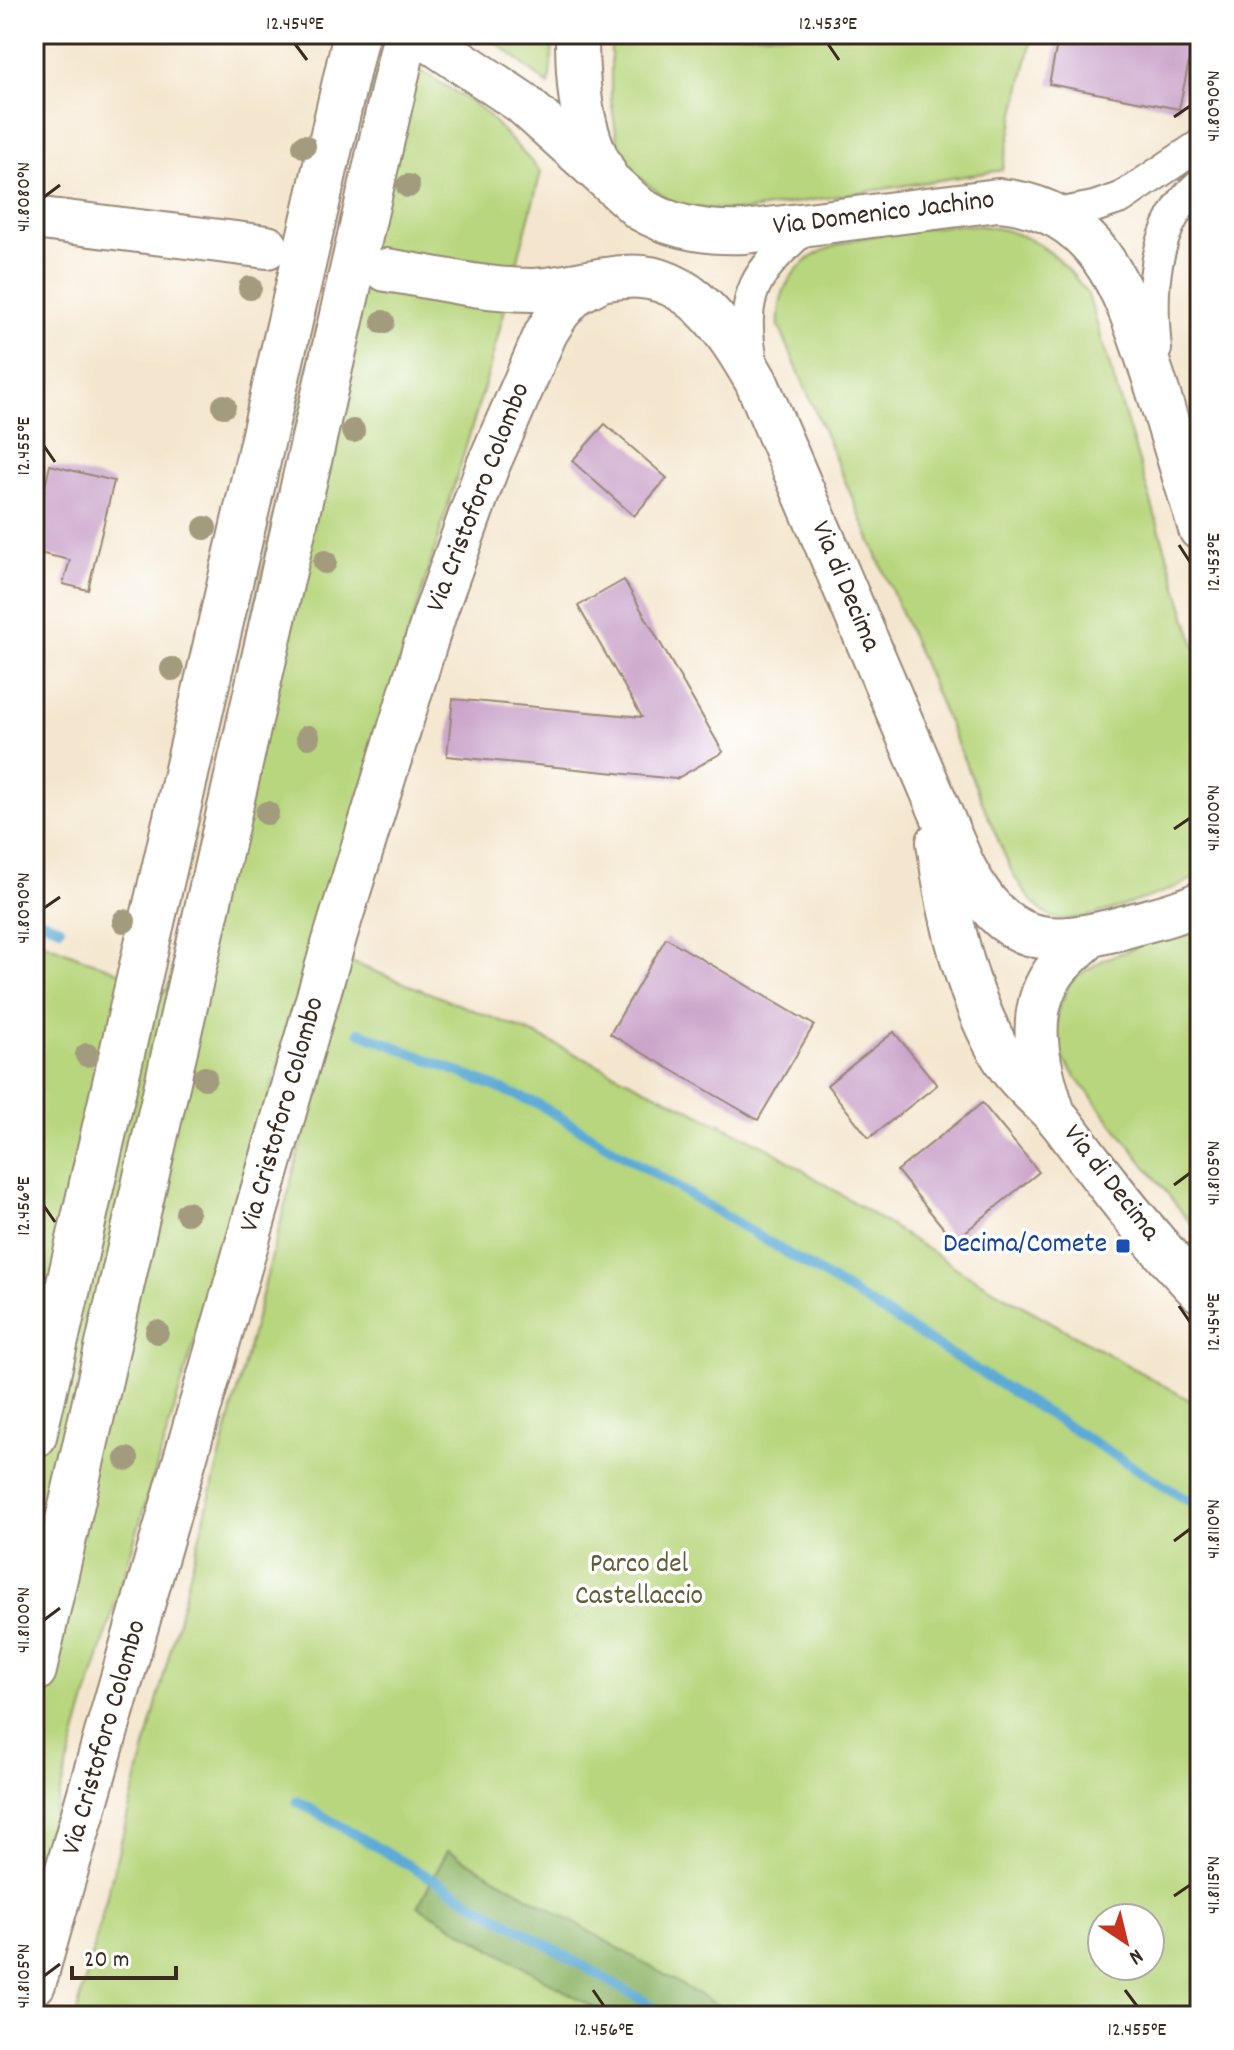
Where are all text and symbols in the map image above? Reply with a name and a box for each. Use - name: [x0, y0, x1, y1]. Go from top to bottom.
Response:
- text: 12.454°E: [266, 11, 324, 39]
- text: 12.453°E: [799, 11, 857, 39]
- text: 41.8090°N: [1201, 70, 1229, 142]
- text: 41.8080°N: [11, 162, 39, 232]
- street label: Via Domenico Jachino: [771, 182, 997, 248]
- street label: Via Cristoforo Colombo: [418, 377, 542, 619]
- text: 12.455°E: [11, 417, 39, 475]
- street label: Via di Decima: [799, 516, 890, 659]
- text: 12.453°E: [1201, 533, 1229, 591]
- text: 41.8100°N: [1201, 785, 1229, 851]
- text: 41.8090°N: [11, 872, 39, 944]
- street label: Via Cristoforo Colombo: [231, 993, 337, 1237]
- street label: Via di Decima: [1052, 1117, 1169, 1251]
- text: 41.8105°N: [1201, 1141, 1229, 1205]
- text: 12.456°E: [11, 1176, 39, 1236]
- place label: Decima/Comete: [943, 1226, 1107, 1266]
- marker: Decima/Comete: [1114, 1237, 1132, 1255]
- text: 12.454°E: [1201, 1293, 1229, 1351]
- text: 41.8110°N: [1201, 1499, 1229, 1559]
- park label: Parco del Castellaccio: [575, 1546, 703, 1618]
- text: 41.8100°N: [11, 1587, 39, 1653]
- street label: Via Cristoforo Colombo: [53, 1616, 159, 1860]
- text: 41.8115°N: [1201, 1856, 1229, 1914]
- north arrow: [1086, 1902, 1166, 1982]
- scale bar: [72, 1930, 176, 1980]
- text: N: [1122, 1940, 1149, 1971]
- text: 41.8105°N: [11, 1944, 39, 2008]
- text: 20 m: [84, 1944, 130, 1978]
- text: 12.456°E: [574, 2017, 634, 2045]
- text: 12.455°E: [1108, 2017, 1166, 2045]

